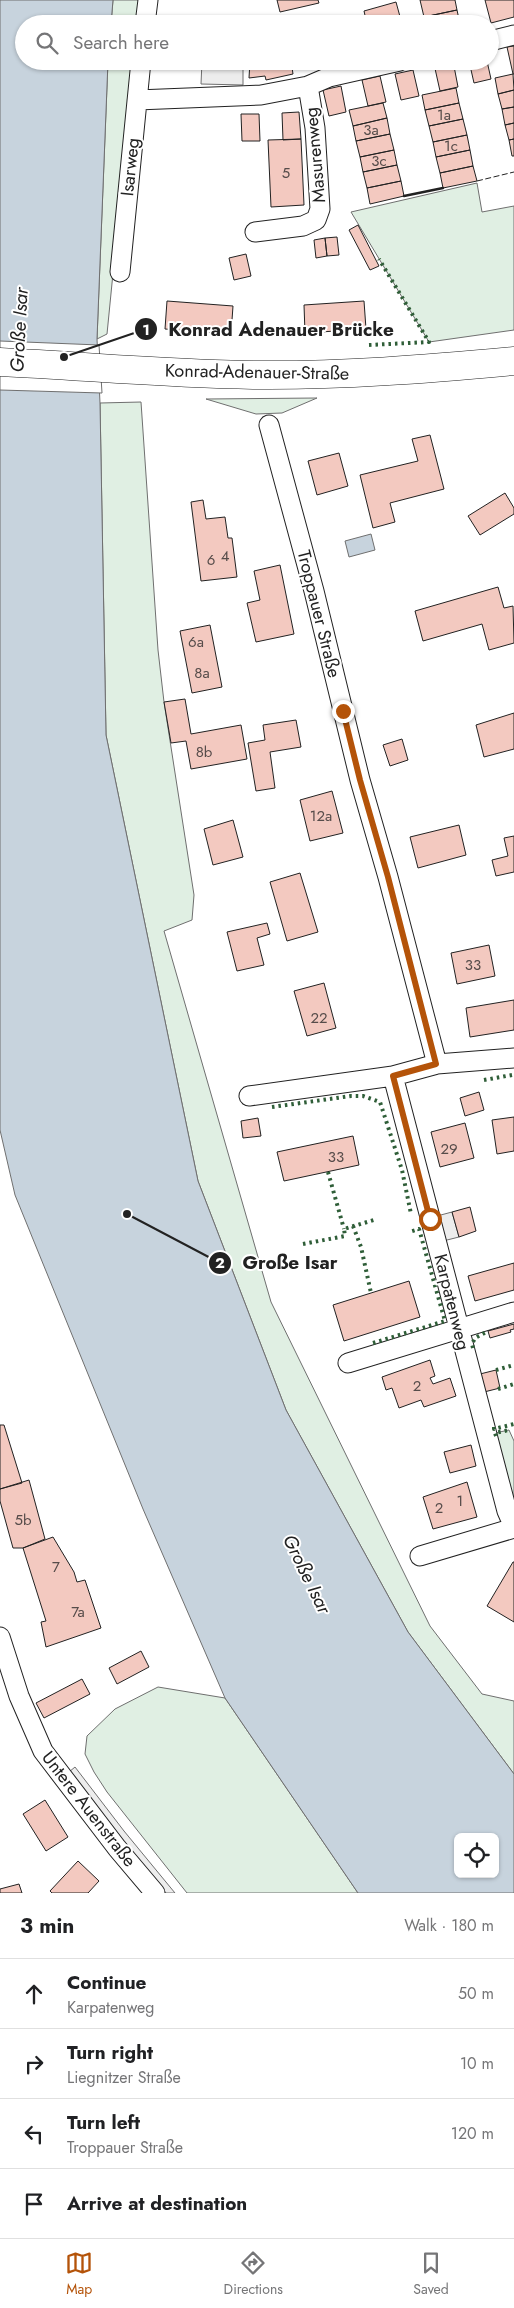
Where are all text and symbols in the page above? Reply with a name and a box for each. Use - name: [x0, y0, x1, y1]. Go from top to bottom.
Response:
- search box: [15, 15, 499, 70]
- icon: search: [33, 29, 61, 57]
- text: Search here: [73, 29, 169, 56]
- house number: 1a: [437, 104, 451, 126]
- street label: Masurenweg: [298, 106, 332, 204]
- house number: 3a: [363, 119, 379, 141]
- house number: 1c: [444, 135, 458, 157]
- street label: Isarweg: [114, 137, 146, 197]
- house number: 3c: [371, 150, 387, 172]
- house number: 5: [282, 162, 290, 184]
- water label: Große Isar: [3, 285, 35, 373]
- callout: Konrad Adenauer Brücke: [134, 312, 404, 346]
- text: Konrad Adenauer Brücke: [168, 316, 394, 343]
- text: 1: [142, 319, 150, 341]
- street label: Konrad-Adenauer-Straße: [165, 357, 349, 387]
- house number: 4: [221, 545, 230, 567]
- street label: Troppauer Straße: [291, 547, 347, 681]
- house number: 6: [207, 549, 215, 571]
- house number: 6a: [188, 631, 204, 653]
- house number: 8a: [194, 662, 210, 684]
- route end: [332, 700, 355, 723]
- house number: 8b: [196, 741, 213, 763]
- house number: 12a: [310, 805, 332, 827]
- house number: 33: [465, 954, 481, 976]
- house number: 22: [310, 1007, 328, 1029]
- house number: 29: [440, 1138, 458, 1160]
- house number: 33: [328, 1146, 344, 1168]
- route start: [419, 1208, 442, 1231]
- callout: Große Isar: [207, 1246, 347, 1280]
- text: Große Isar: [242, 1249, 338, 1276]
- street label: Karpatenweg: [427, 1251, 477, 1353]
- text: 2: [215, 1252, 225, 1274]
- house number: 2: [413, 1375, 421, 1397]
- house number: 1: [457, 1490, 463, 1512]
- house number: 2: [435, 1497, 443, 1519]
- house number: 5b: [14, 1509, 32, 1531]
- water label: Große Isar: [276, 1530, 339, 1620]
- house number: 7: [52, 1556, 60, 1578]
- house number: 7a: [71, 1601, 85, 1623]
- street label: Untere Auenstraße: [36, 1746, 142, 1872]
- map controls: [454, 1833, 499, 1878]
- button: locate: [454, 1833, 499, 1878]
- text: 3 min: [20, 1911, 74, 1941]
- text: Walk · 180 m: [404, 1914, 494, 1937]
- text: Continue: [67, 1969, 146, 1996]
- icon: ahead: [20, 1980, 48, 2008]
- text: 50 m: [458, 1982, 494, 2005]
- text: Karpatenweg: [67, 1996, 154, 2019]
- text: Turn right: [67, 2039, 153, 2066]
- icon: right: [20, 2050, 48, 2078]
- text: 10 m: [460, 2052, 494, 2075]
- text: Liegnitzer Straße: [67, 2066, 181, 2089]
- text: Turn left: [67, 2109, 140, 2136]
- icon: left: [20, 2120, 48, 2148]
- text: 120 m: [451, 2122, 494, 2145]
- text: Troppauer Straße: [67, 2136, 183, 2159]
- icon: arrive: [20, 2190, 48, 2218]
- text: Arrive at destination: [67, 2190, 247, 2217]
- tab: Map: [65, 2249, 93, 2299]
- tab: Directions: [224, 2249, 283, 2299]
- tab: Saved: [413, 2249, 449, 2299]

